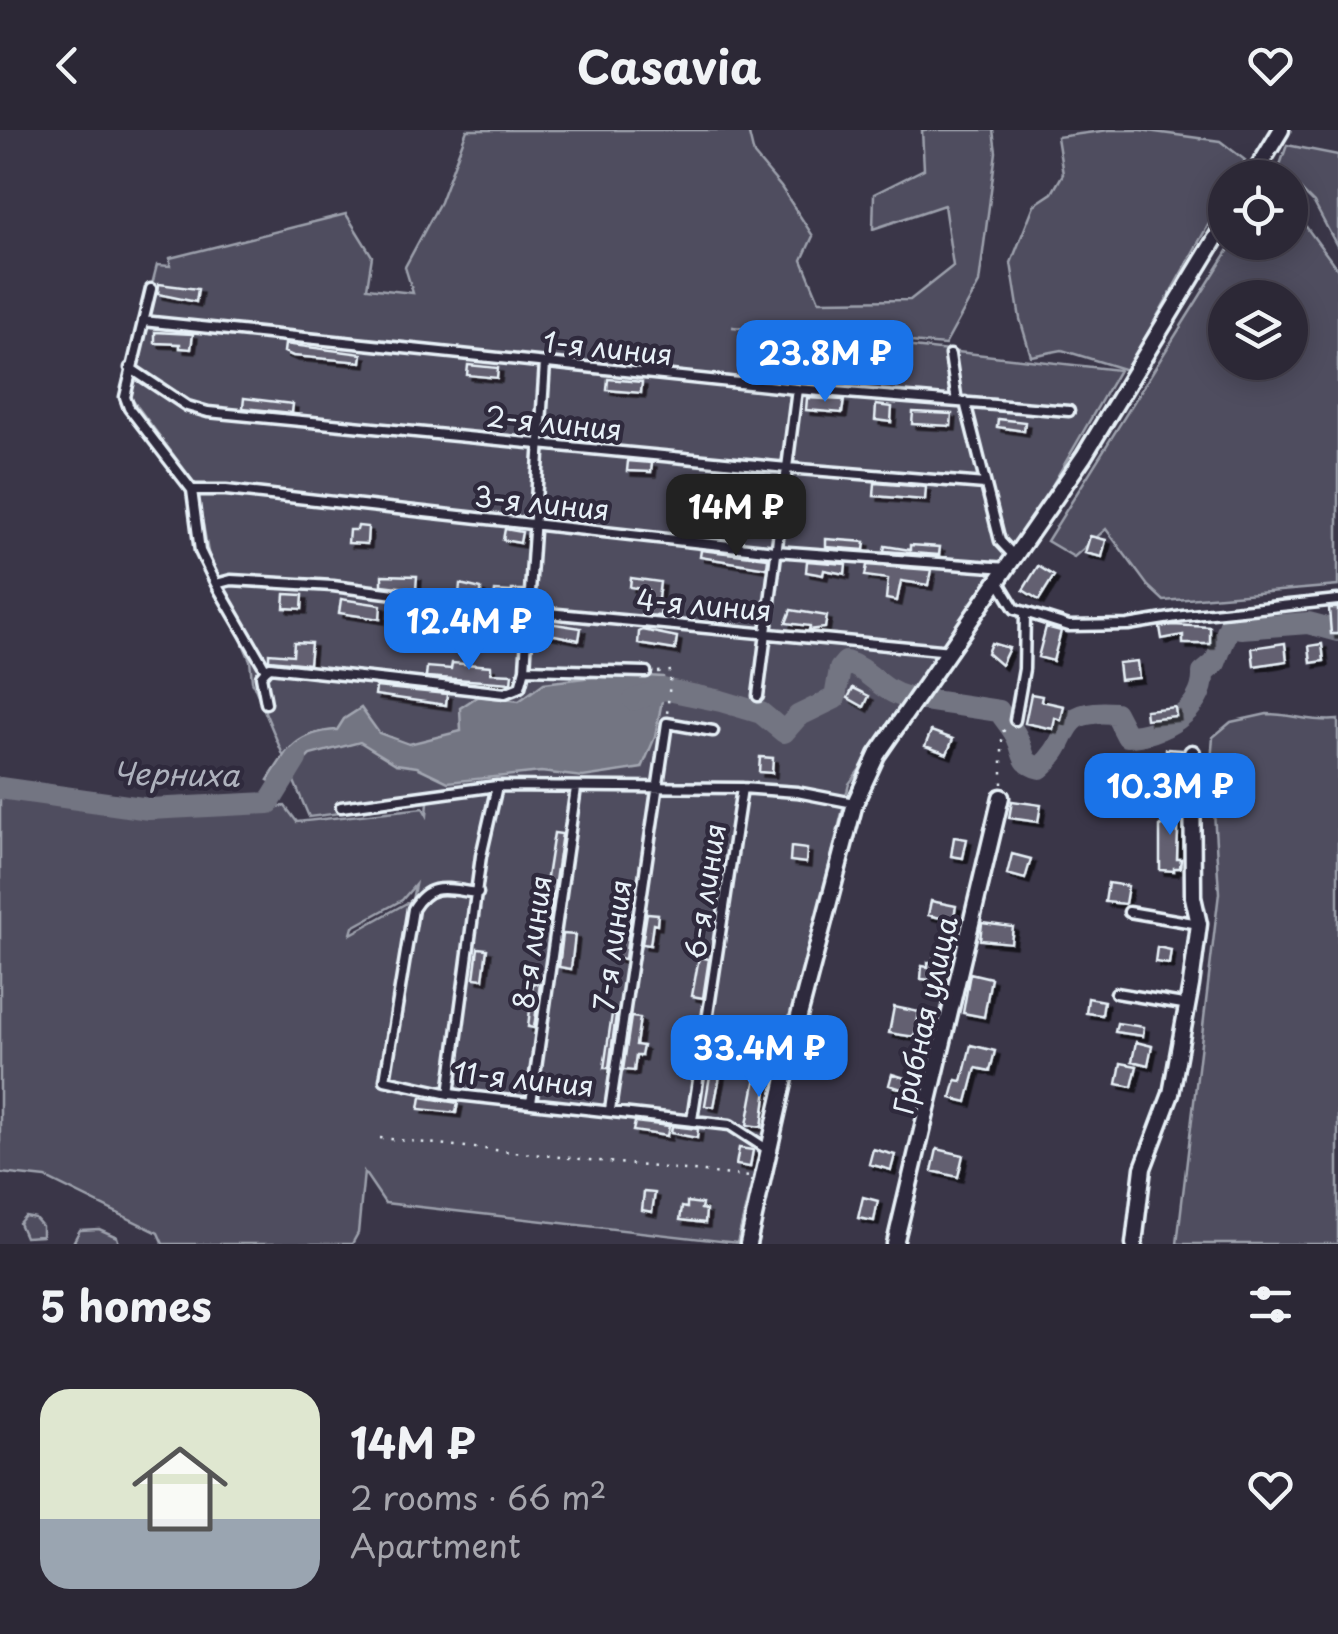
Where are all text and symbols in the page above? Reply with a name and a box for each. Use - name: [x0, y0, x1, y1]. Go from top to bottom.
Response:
- text: Casavia: [577, 31, 761, 99]
- icon: back: [40, 38, 95, 93]
- icon: heart: [1243, 38, 1298, 93]
- map controls: [1208, 160, 1308, 380]
- button: locate: [1208, 160, 1308, 260]
- button: layers: [1208, 280, 1308, 380]
- street label: 1-я линия: [541, 319, 675, 375]
- pin: 23.8M ₽: [733, 320, 917, 405]
- text: 23.8M ₽: [758, 328, 892, 376]
- street label: 2-я линия: [484, 393, 624, 451]
- street label: 3-я линия: [472, 474, 612, 530]
- pin: 14M ₽: [666, 474, 806, 559]
- text: 14M ₽: [688, 482, 784, 530]
- street label: 4-я линия: [635, 577, 773, 631]
- pin: 12.4M ₽: [377, 588, 561, 673]
- text: 12.4M ₽: [406, 596, 532, 644]
- water label: Черниха: [112, 749, 241, 797]
- pin: 10.3M ₽: [1078, 753, 1262, 838]
- text: 10.3M ₽: [1106, 761, 1234, 809]
- street label: 6-я линия: [672, 820, 736, 962]
- street label: 8-я линия: [500, 872, 562, 1012]
- street label: 7-я линия: [581, 877, 641, 1013]
- street label: Грибная улица: [880, 911, 968, 1118]
- pin: 33.4M ₽: [667, 1015, 851, 1100]
- text: 33.4M ₽: [693, 1023, 825, 1071]
- street label: 11-я линия: [452, 1049, 596, 1107]
- text: 5 homes: [40, 1273, 212, 1336]
- icon: filters: [1243, 1277, 1298, 1332]
- text: 14M ₽: [350, 1410, 476, 1473]
- icon: home: [120, 1429, 240, 1549]
- icon: heart: [1243, 1462, 1298, 1517]
- text: 2 rooms · 66 m²: [350, 1473, 607, 1521]
- text: Apartment: [350, 1521, 521, 1569]

